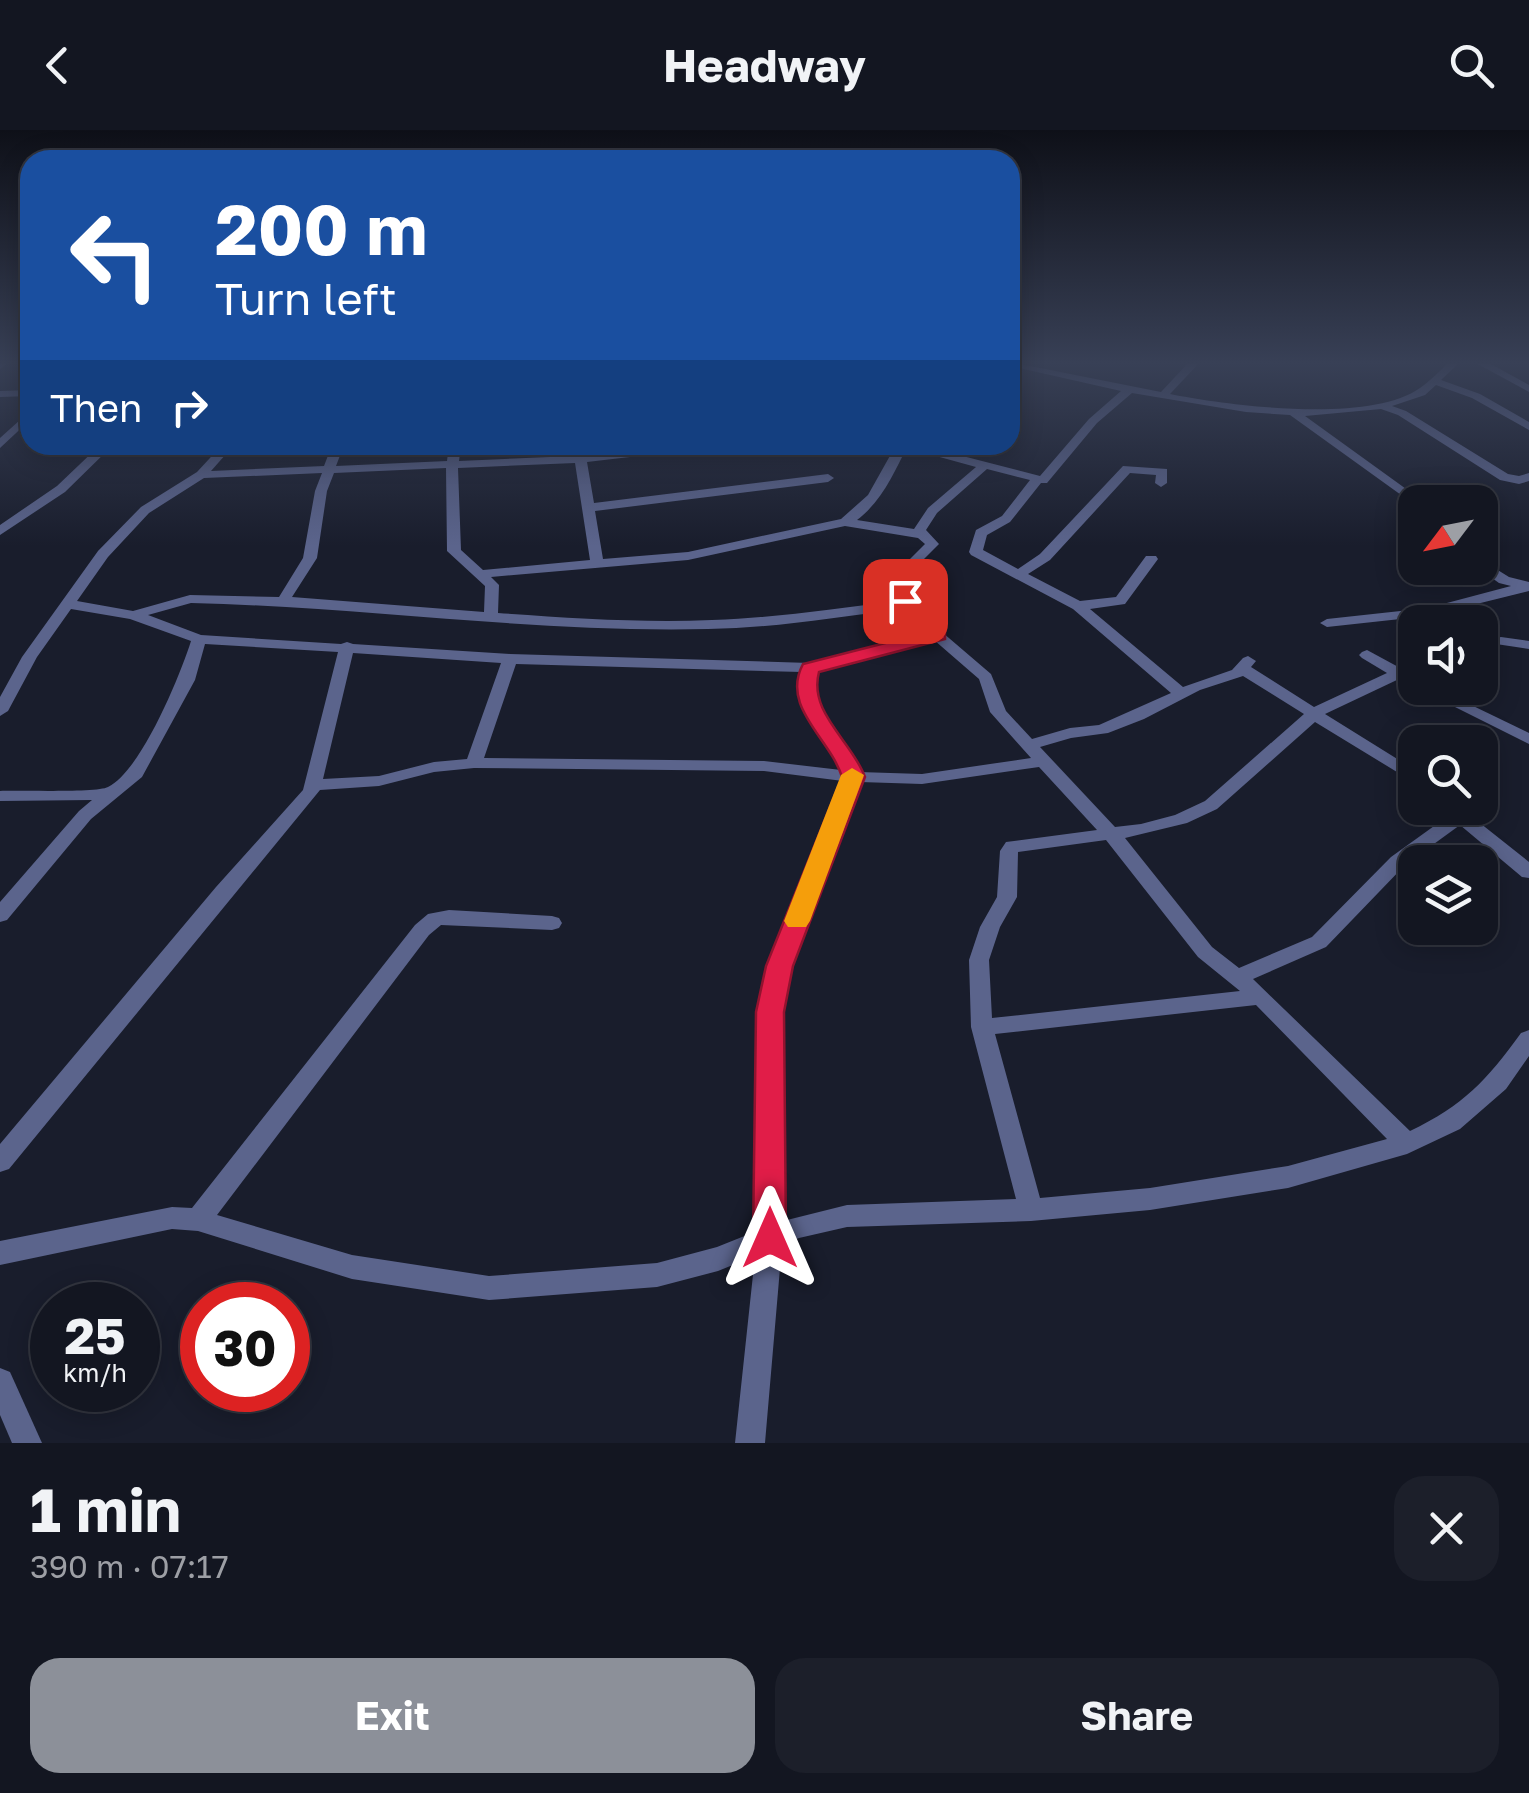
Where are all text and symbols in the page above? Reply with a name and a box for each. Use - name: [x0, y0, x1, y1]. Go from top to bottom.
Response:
- icon: back: [30, 38, 85, 93]
- text: Headway: [663, 38, 866, 92]
- icon: search: [1444, 38, 1499, 93]
- text: 200 m: [215, 186, 427, 270]
- icon: left: [50, 190, 180, 320]
- text: Turn left: [215, 271, 397, 325]
- icon: right: [162, 380, 217, 435]
- text: Then: [50, 385, 142, 430]
- north arrow: [1398, 485, 1498, 585]
- map controls: [1398, 485, 1498, 945]
- pin: [863, 559, 948, 644]
- icon: arrive: [878, 574, 933, 629]
- button: sound: [1398, 605, 1498, 705]
- button: search: [1398, 725, 1498, 825]
- button: layers: [1398, 845, 1498, 945]
- position arrow: [718, 1186, 822, 1290]
- speed limit sign: 30: [180, 1282, 310, 1412]
- text: 25: [64, 1305, 125, 1365]
- text: km/h: [63, 1357, 127, 1388]
- text: 1 min: [30, 1473, 181, 1545]
- button: close: [1394, 1476, 1499, 1581]
- text: 390 m · 07:17: [30, 1547, 229, 1585]
- button: Exit: [30, 1658, 755, 1773]
- button: Share: [775, 1658, 1499, 1773]

